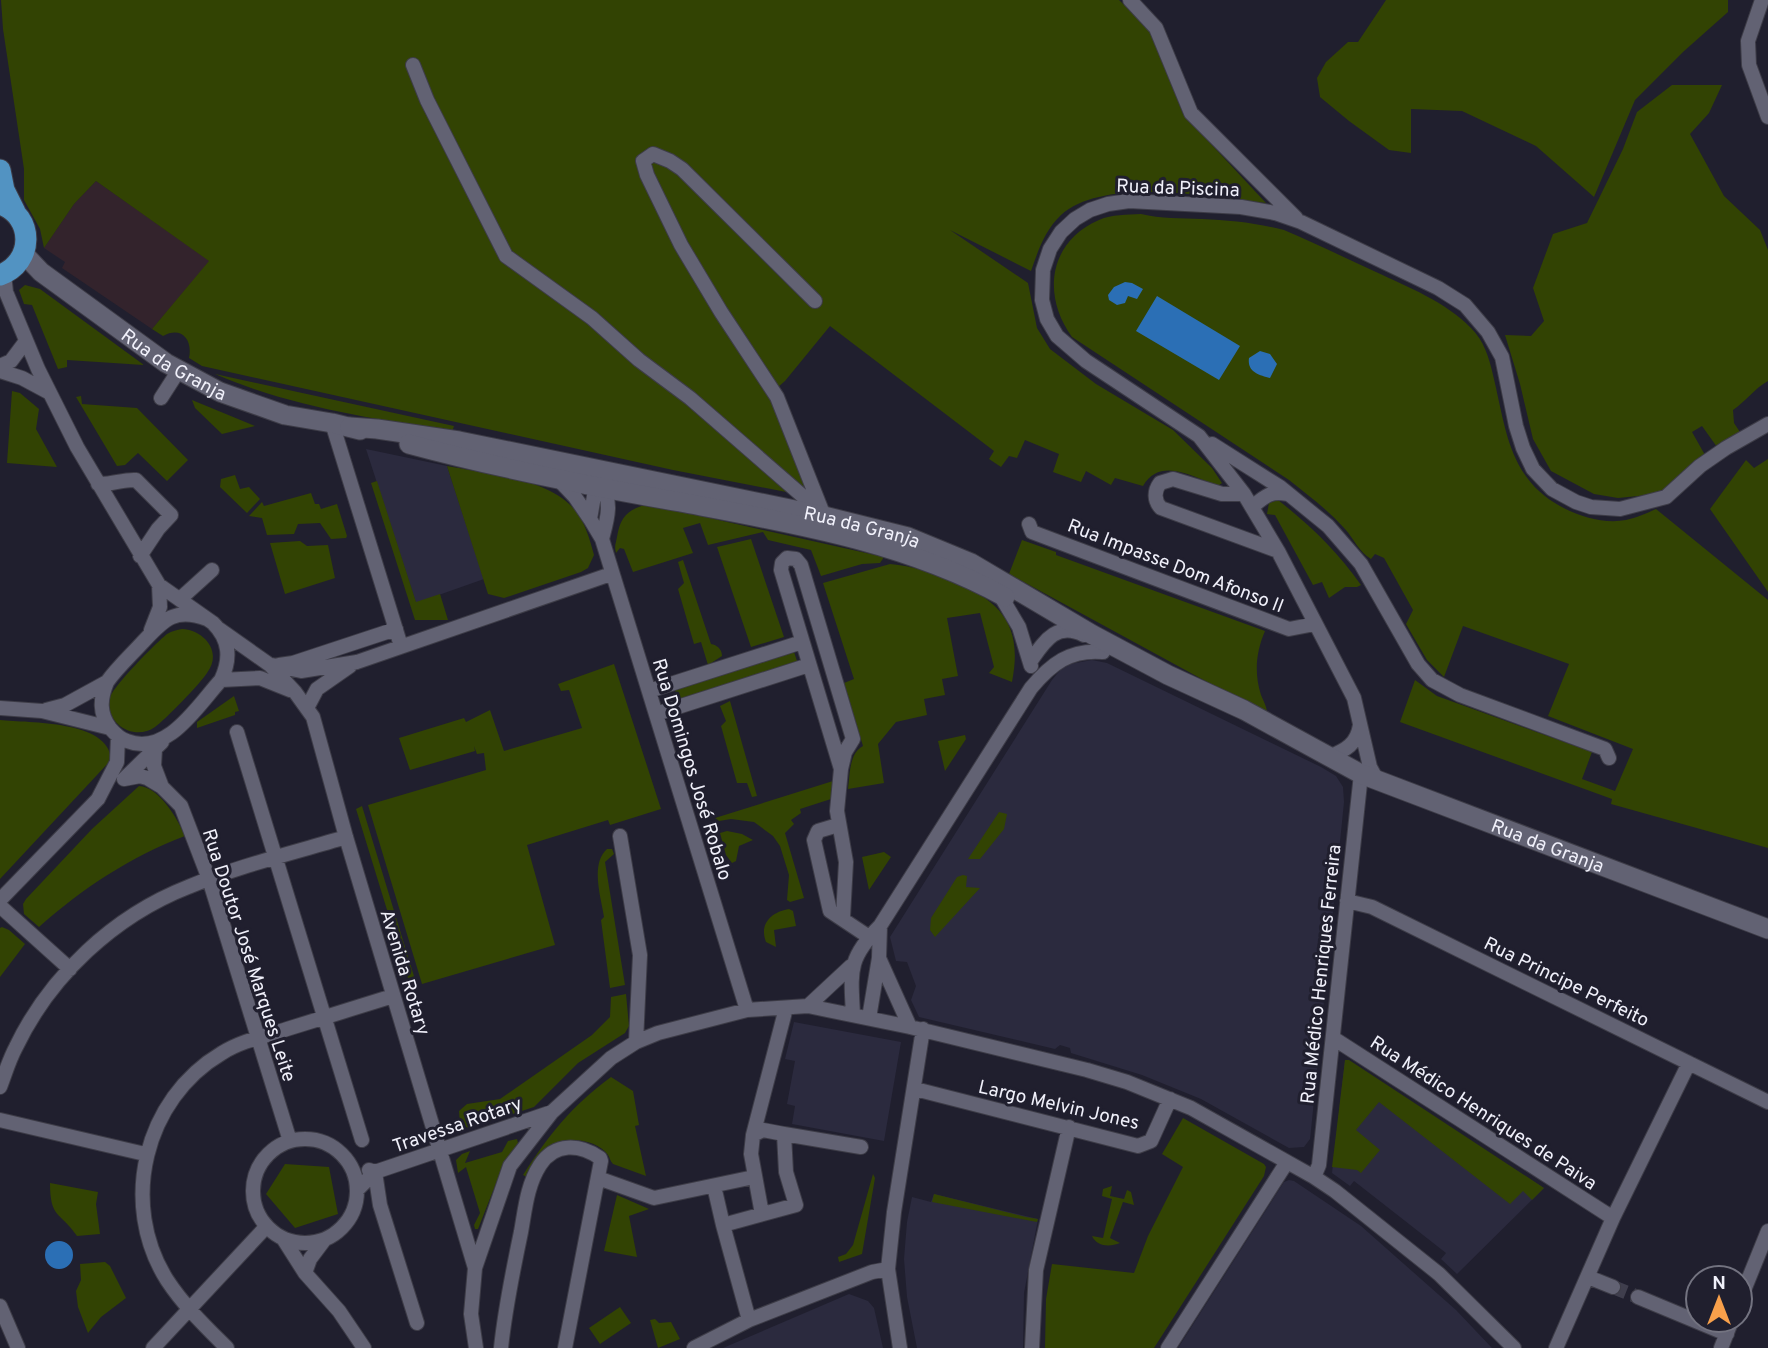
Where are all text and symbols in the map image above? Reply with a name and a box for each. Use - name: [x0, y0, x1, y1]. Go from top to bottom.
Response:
- street label: Rua da Piscina: [1116, 175, 1240, 203]
- street label: Rua da Granja: [116, 324, 229, 407]
- street label: Rua da Granja: [801, 502, 923, 555]
- street label: Rua Impasse Dom Afonso II: [1064, 514, 1287, 619]
- street label: Rua Domingos José Robalo: [646, 656, 736, 883]
- street label: Rua da Granja: [1487, 815, 1607, 879]
- street label: Rua Doutor José Marques Leite: [196, 826, 300, 1085]
- street label: Rua Médico Henriques Ferreira: [1296, 843, 1348, 1105]
- street label: Avenida Rotary: [374, 907, 435, 1038]
- street label: Rua Principe Perfeito: [1479, 932, 1653, 1033]
- street label: Rua Médico Henriques de Paiva: [1365, 1031, 1601, 1196]
- street label: Largo Melvin Jones: [976, 1076, 1141, 1136]
- street label: Travessa Rotary: [390, 1092, 526, 1159]
- north arrow: [1684, 1264, 1754, 1334]
- text: N: [1712, 1272, 1726, 1296]

